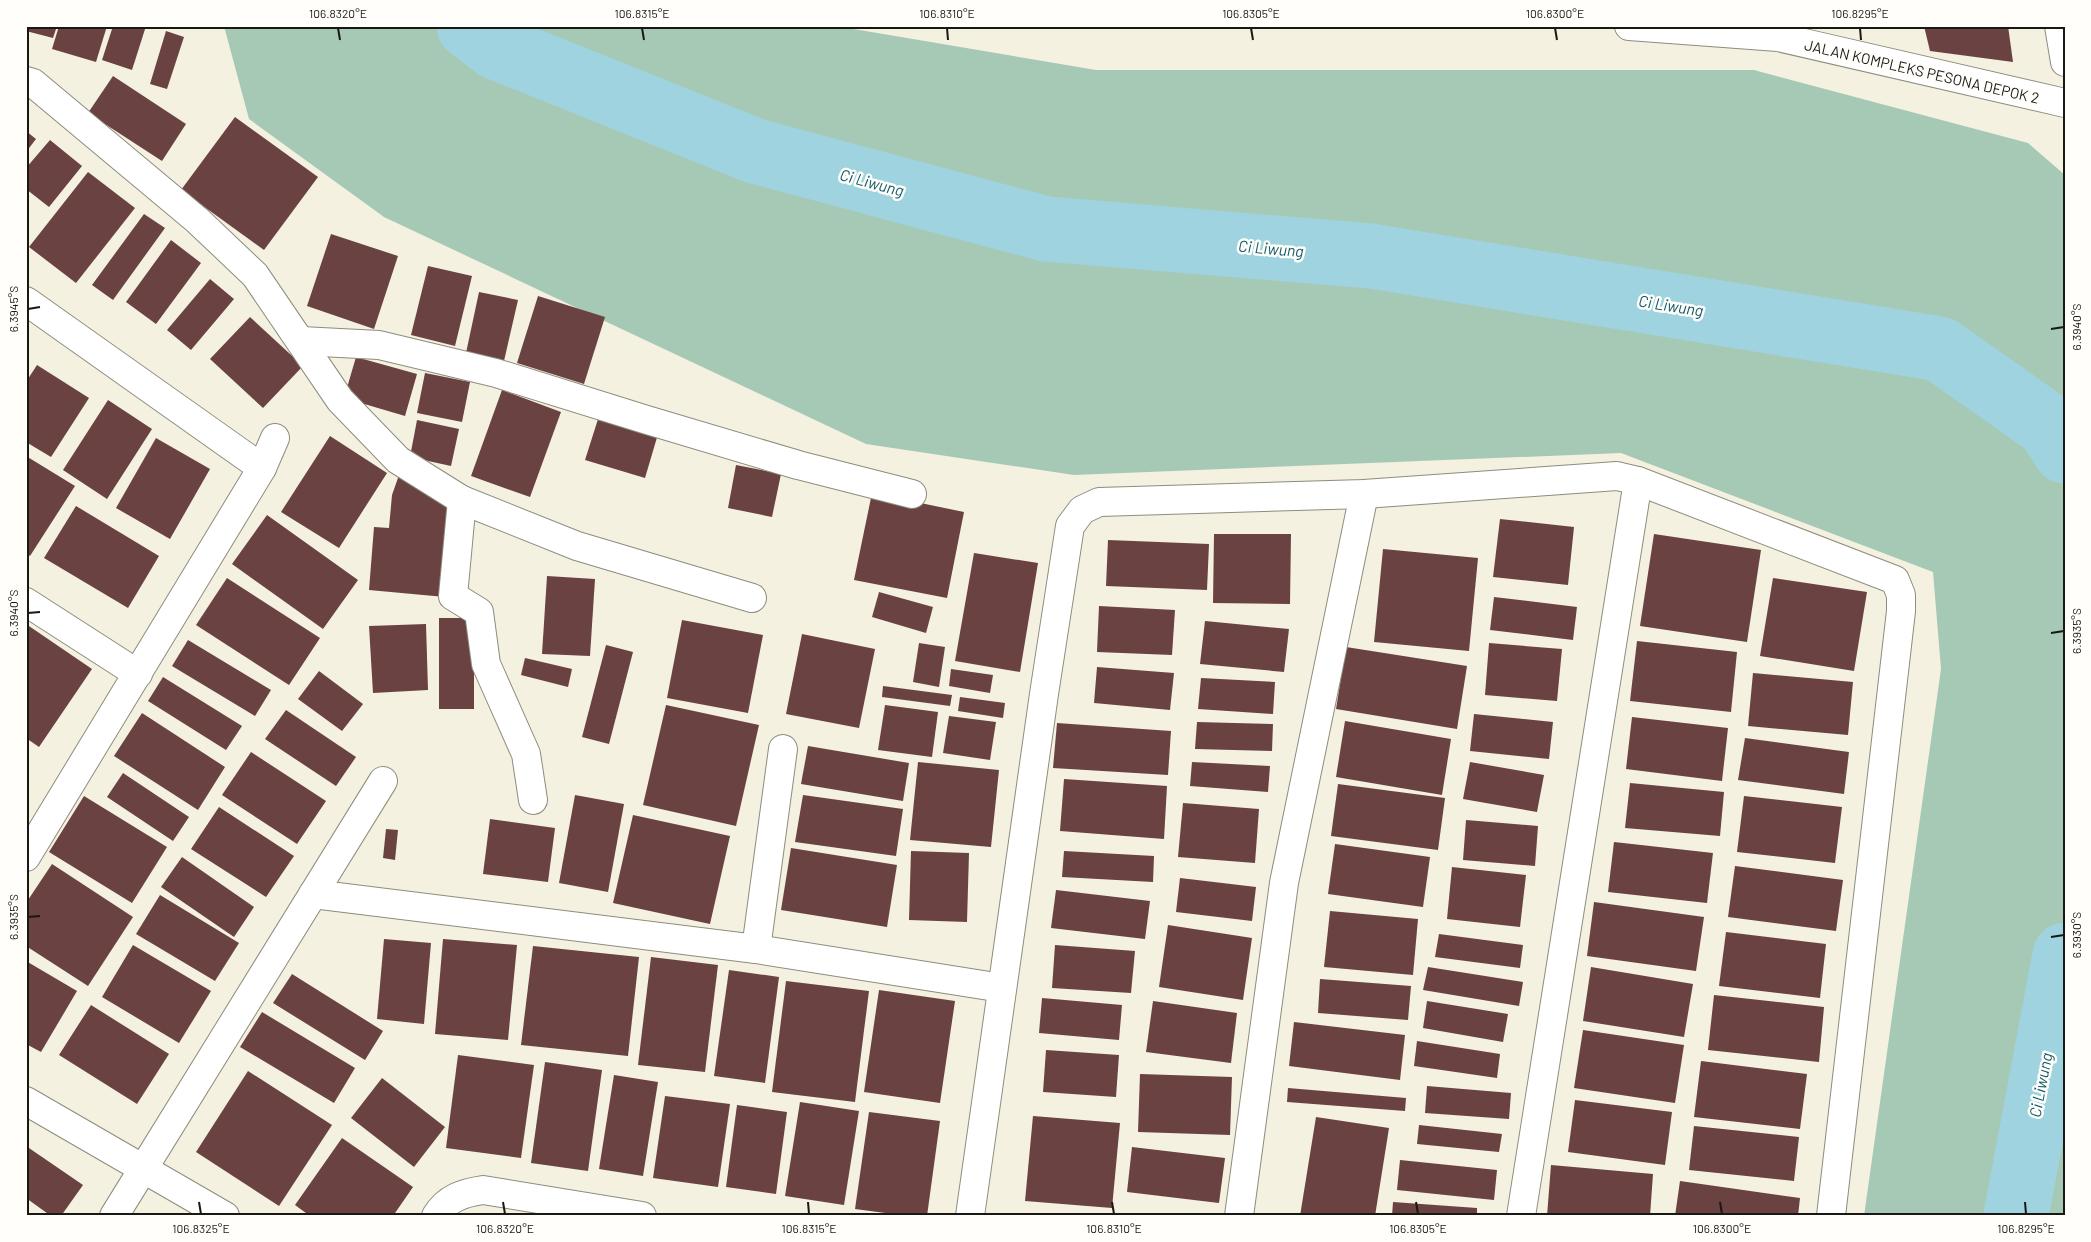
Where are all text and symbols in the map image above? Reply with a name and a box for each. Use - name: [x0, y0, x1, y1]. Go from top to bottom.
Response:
- text: 106.8320°E: [309, 6, 367, 20]
- text: 106.8315°E: [614, 6, 670, 20]
- text: 106.8310°E: [919, 6, 975, 20]
- text: 106.8305°E: [1222, 6, 1280, 20]
- text: 106.8300°E: [1526, 6, 1584, 20]
- text: 106.8295°E: [1831, 6, 1889, 20]
- street label: JALAN KOMPLEKS PESONA DEPOK 2: [1803, 35, 2041, 107]
- water label: Ci Liwung: [838, 164, 906, 200]
- water label: Ci Liwung: [1238, 236, 1304, 260]
- text: 6.3945°S: [6, 286, 20, 332]
- water label: Ci Liwung: [1637, 290, 1705, 320]
- text: 6.3940°S: [2069, 304, 2083, 350]
- text: 6.3940°S: [6, 590, 20, 636]
- text: 6.3935°S: [2069, 608, 2083, 654]
- text: 6.3935°S: [6, 894, 20, 940]
- text: 6.3930°S: [2069, 912, 2083, 958]
- water label: Ci Liwung: [2024, 1051, 2056, 1119]
- text: 106.8325°E: [172, 1221, 230, 1235]
- text: 106.8320°E: [476, 1221, 534, 1235]
- text: 106.8315°E: [781, 1221, 837, 1235]
- text: 106.8310°E: [1086, 1221, 1142, 1235]
- text: 106.8305°E: [1389, 1221, 1447, 1235]
- text: 106.8300°E: [1693, 1221, 1751, 1235]
- text: 106.8295°E: [1997, 1221, 2055, 1235]

